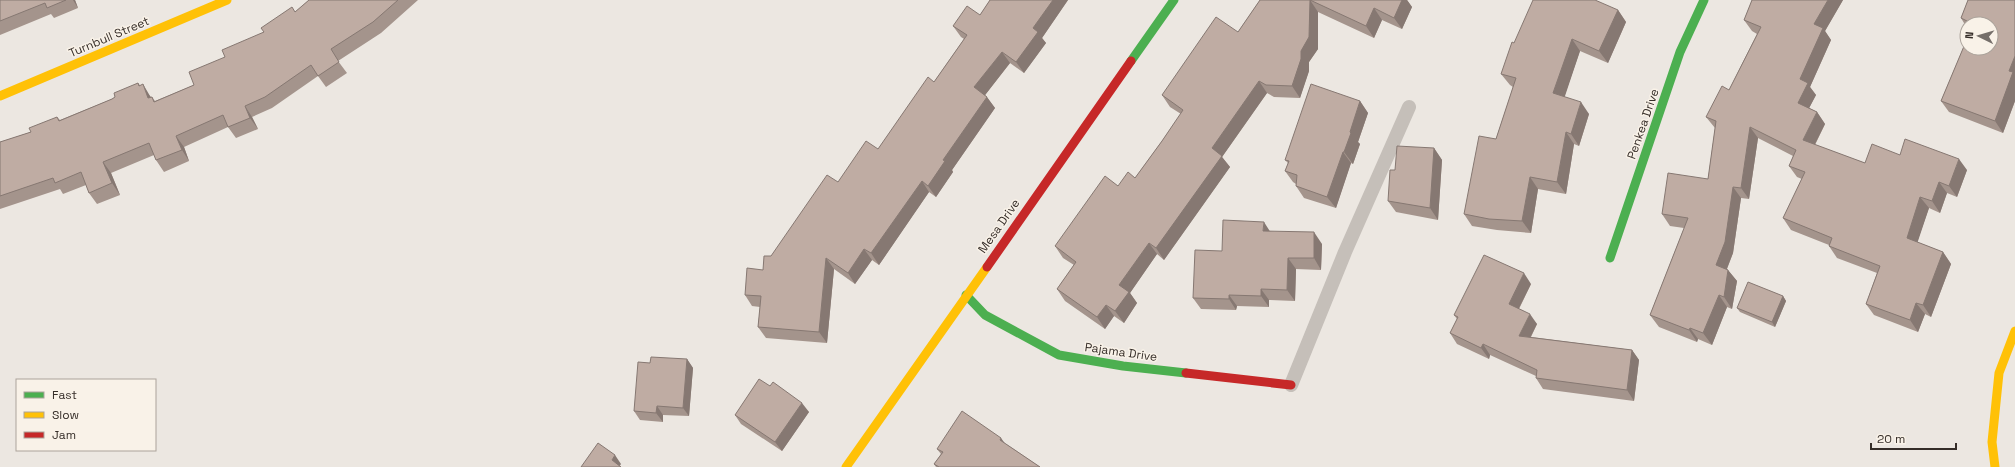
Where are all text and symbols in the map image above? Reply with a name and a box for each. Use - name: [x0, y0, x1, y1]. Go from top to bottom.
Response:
- street label: Turnbull Street: [66, 13, 152, 61]
- north arrow: [1959, 16, 1999, 56]
- text: N: [1962, 31, 1976, 39]
- street label: Penkea Drive: [1623, 87, 1663, 161]
- street label: Mesa Drive: [975, 196, 1023, 256]
- street label: Pajama Drive: [1084, 339, 1158, 365]
- legend: [16, 379, 156, 451]
- text: Fast: [52, 387, 77, 403]
- text: Slow: [52, 407, 79, 423]
- scale bar: [1871, 425, 1956, 451]
- text: Jam: [52, 427, 76, 443]
- text: 20 m: [1877, 431, 1905, 447]

